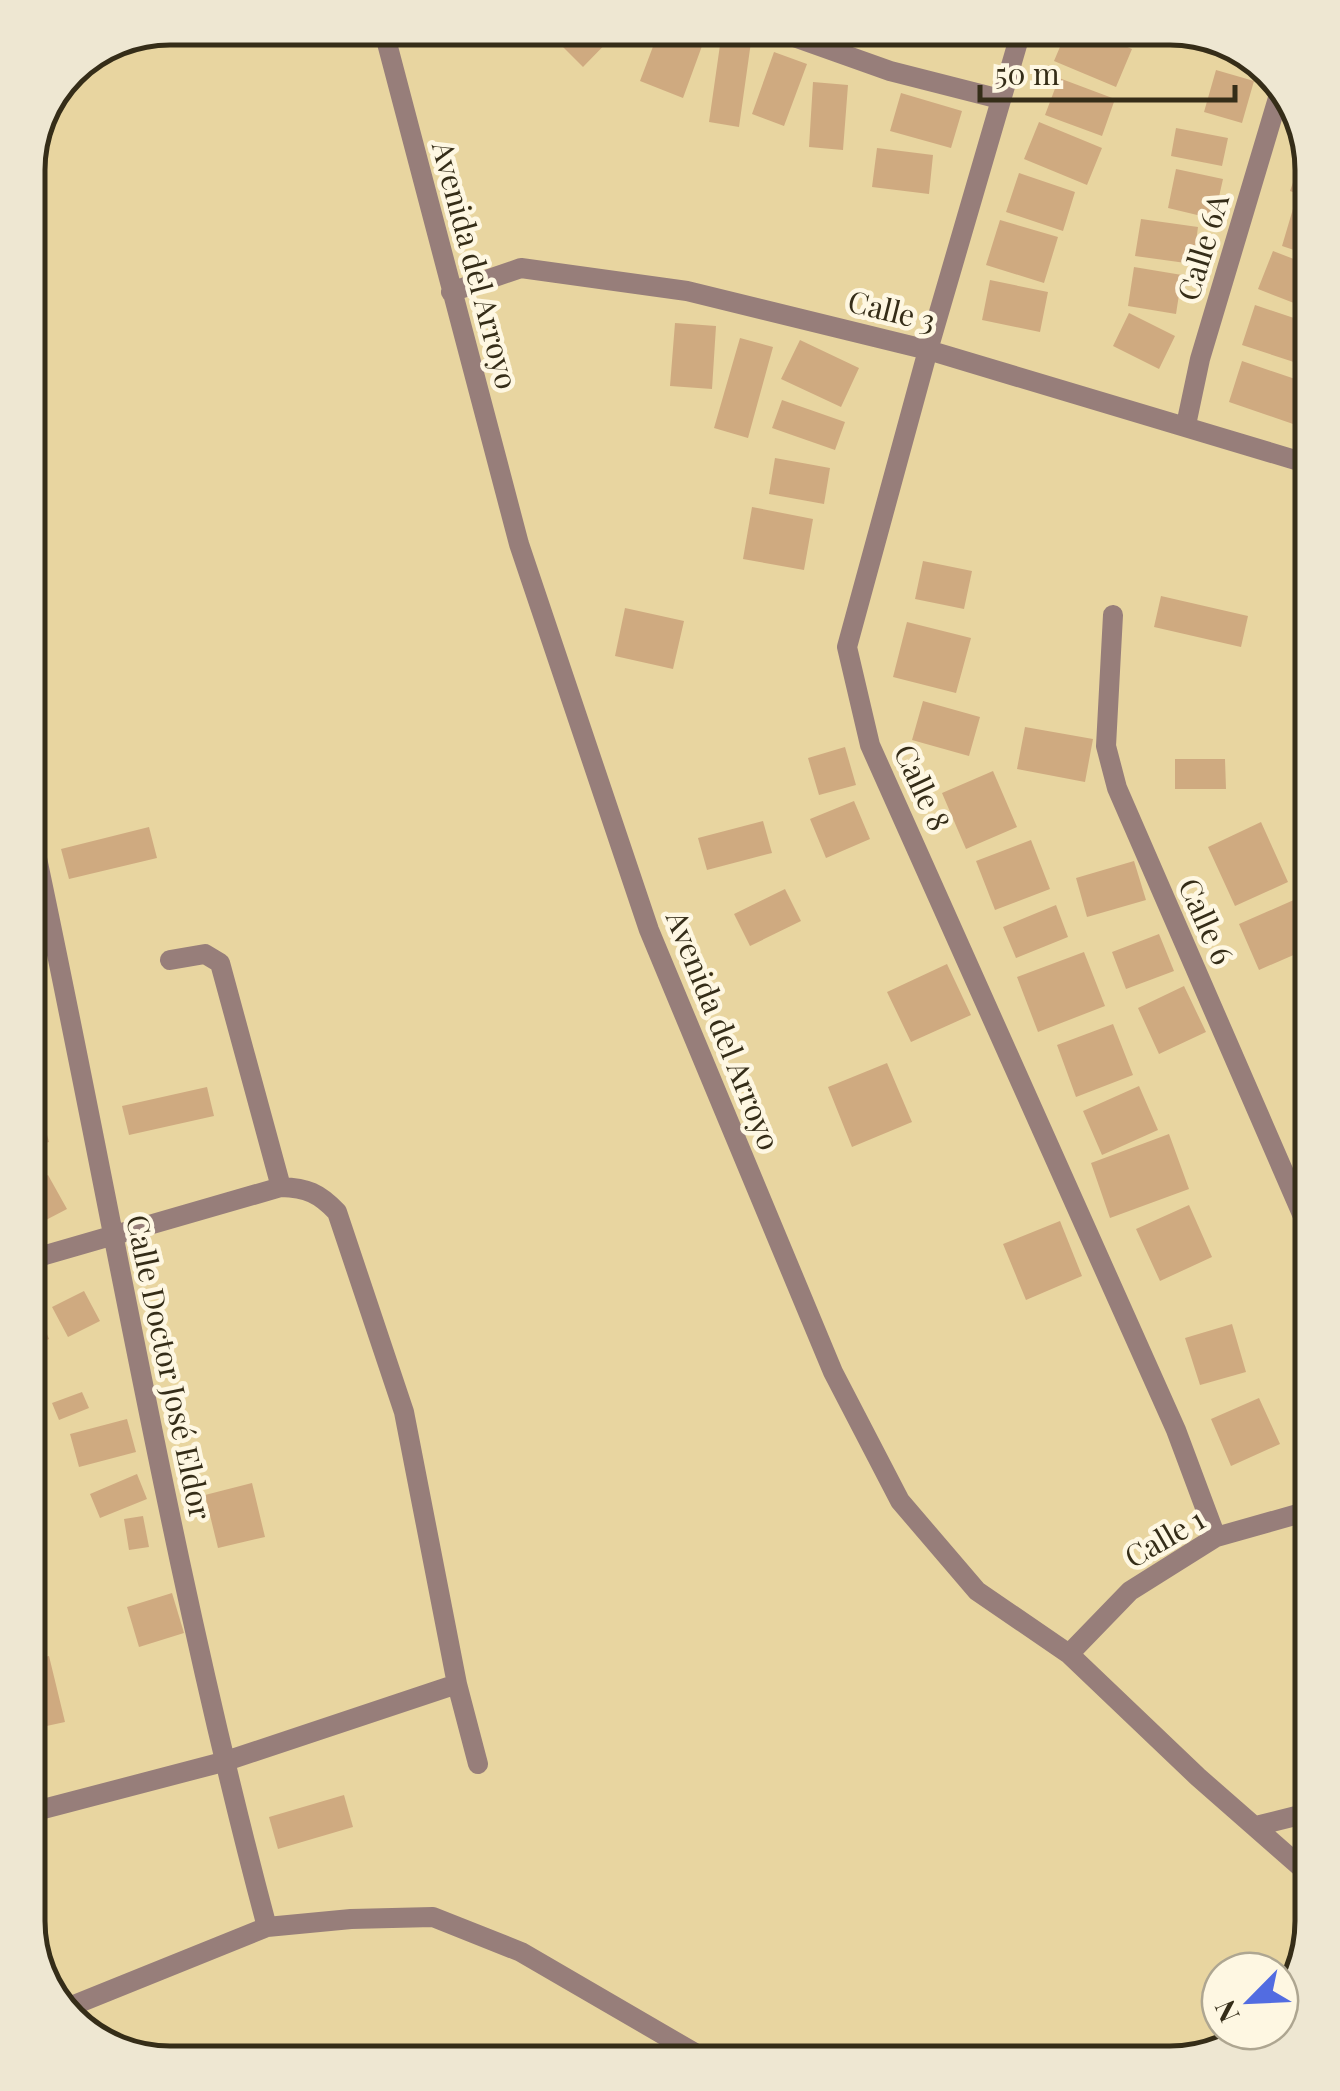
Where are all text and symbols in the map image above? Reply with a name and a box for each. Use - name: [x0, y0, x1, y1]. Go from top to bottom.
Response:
- scale bar: [980, 40, 1235, 102]
- text: 50 m: [995, 53, 1060, 93]
- street label: Avenida del Arroyo: [423, 136, 528, 393]
- street label: Calle 6A: [1167, 188, 1237, 305]
- street label: Calle 3: [844, 280, 940, 340]
- street label: Calle 8: [886, 737, 960, 837]
- street label: Calle 6: [1170, 871, 1244, 971]
- street label: Avenida del Arroyo: [657, 903, 790, 1156]
- street label: Calle Doctor José Eldor: [118, 1211, 222, 1523]
- street label: Calle 1: [1117, 1498, 1211, 1576]
- north arrow: [1200, 1951, 1300, 2051]
- text: N: [1205, 1995, 1247, 2029]

